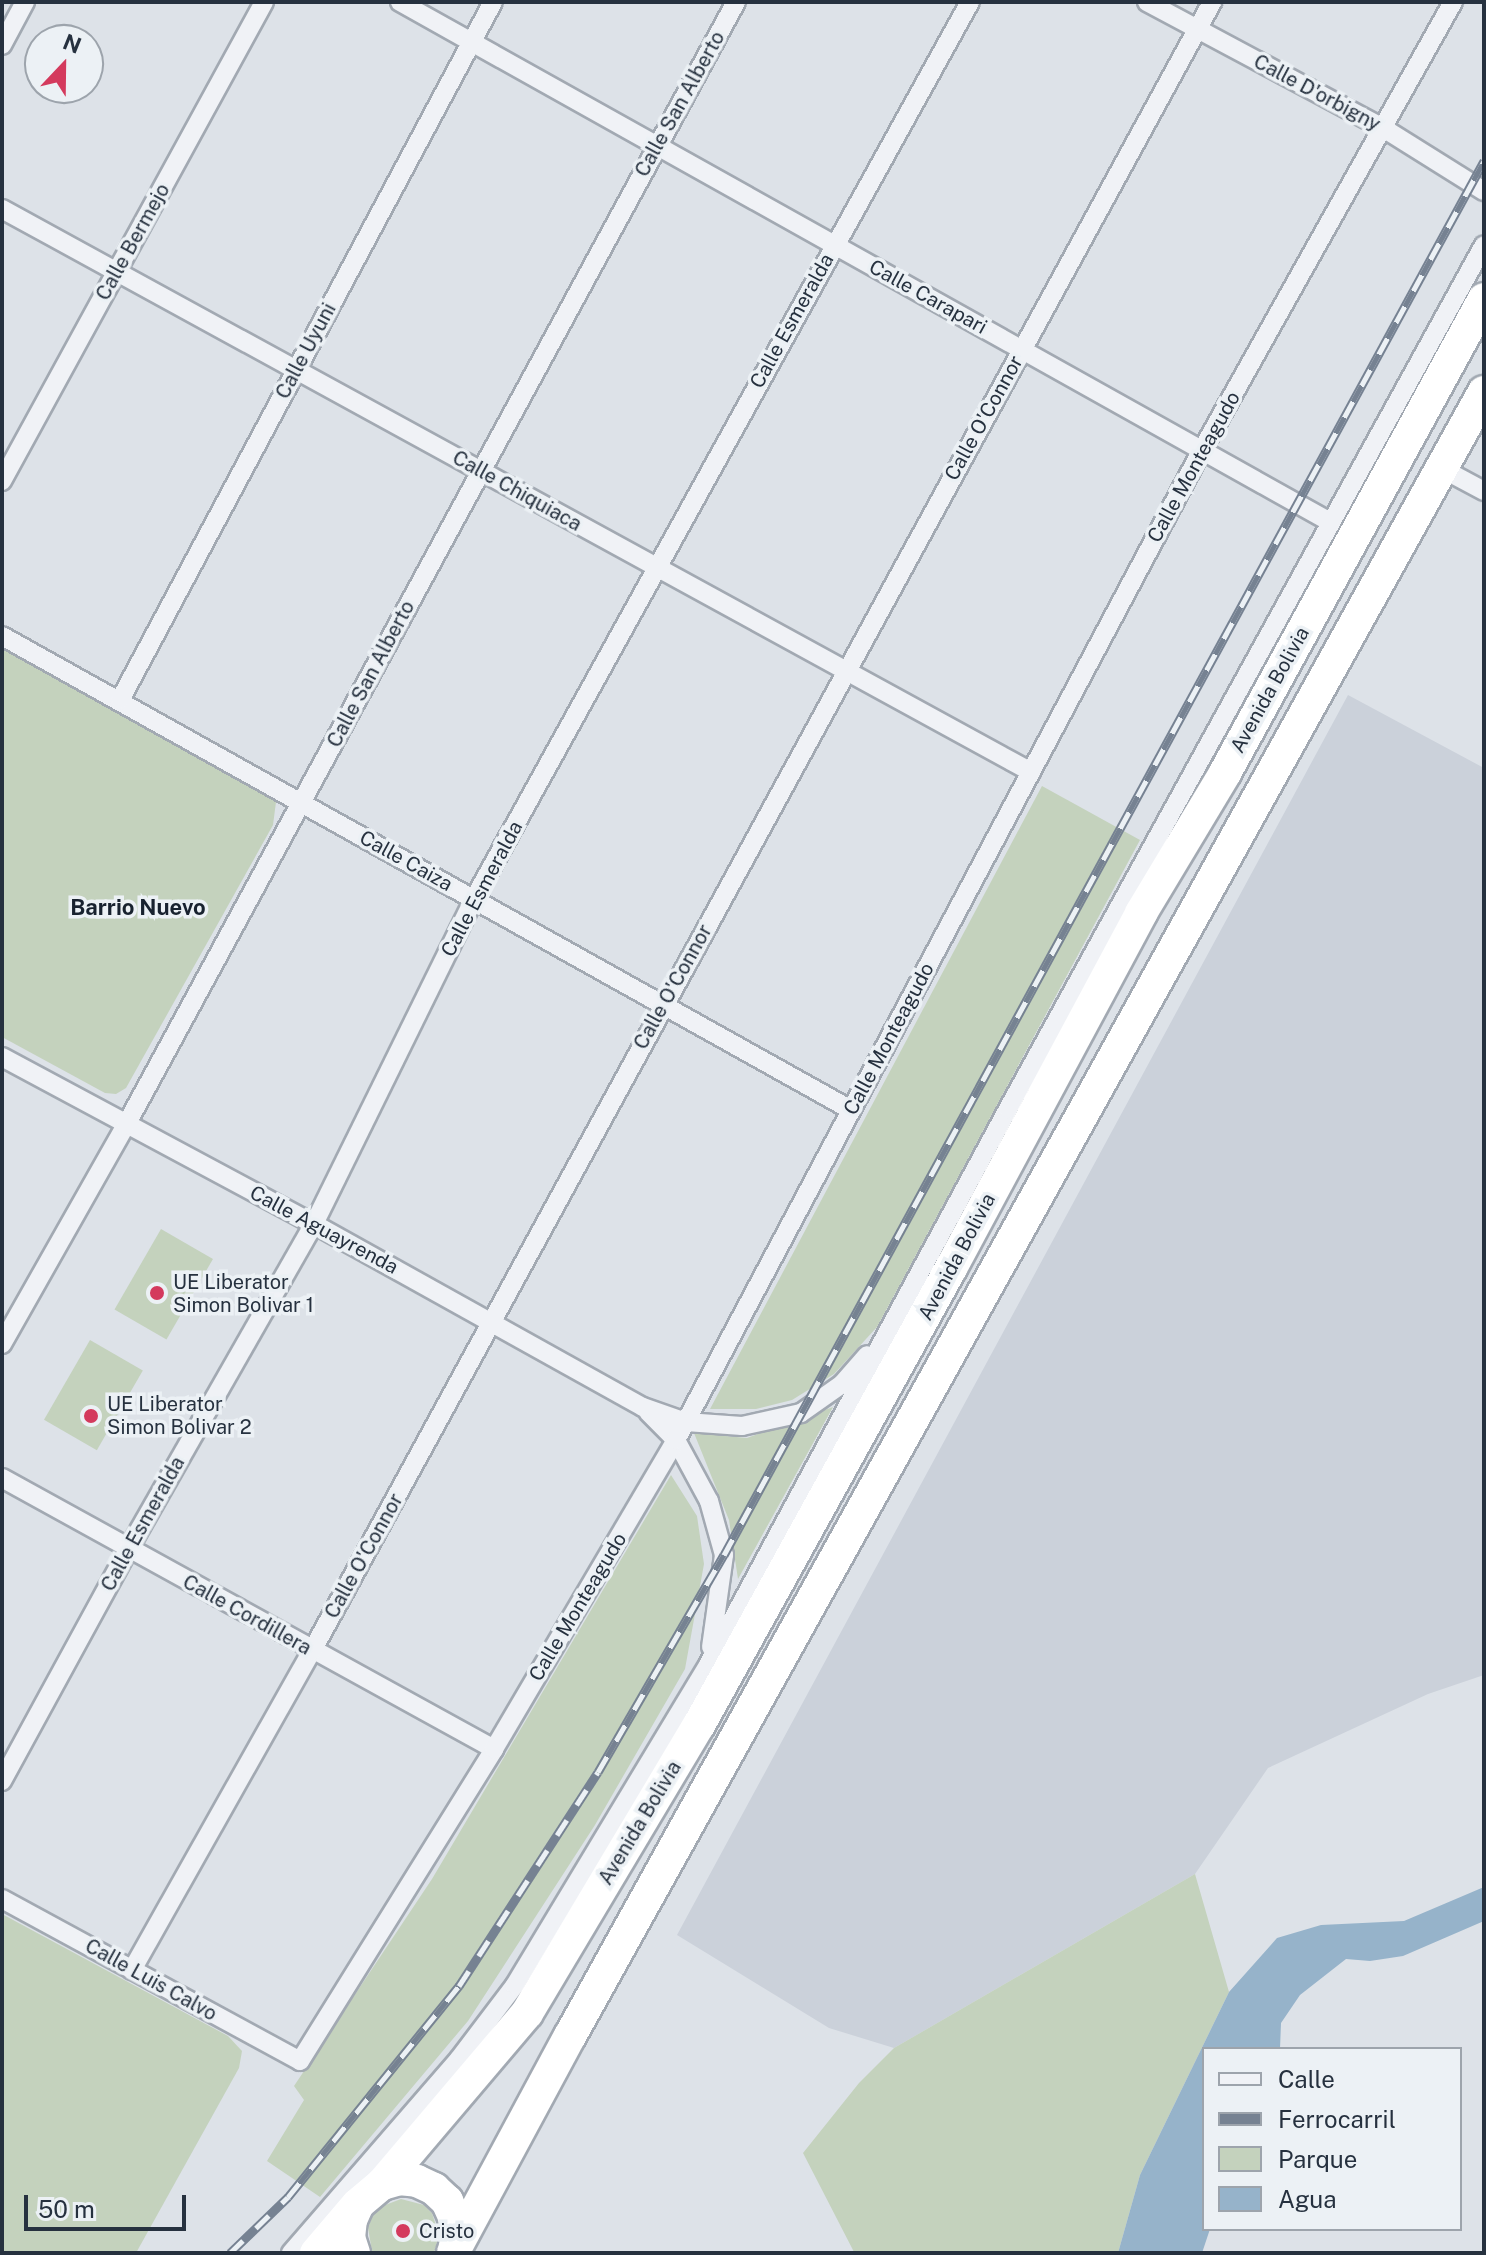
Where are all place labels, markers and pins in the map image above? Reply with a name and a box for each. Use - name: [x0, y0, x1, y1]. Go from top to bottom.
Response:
- place label: UE Liberator Simon Bolivar 1: [173, 1270, 314, 1317]
- marker: UE Liberator Simon Bolivar 1: [148, 1284, 166, 1302]
- place label: UE Liberator Simon Bolivar 2: [107, 1392, 252, 1439]
- marker: UE Liberator Simon Bolivar 2: [82, 1407, 100, 1425]
- place label: Cristo: [419, 2219, 474, 2243]
- marker: Cristo: [394, 2222, 412, 2240]

